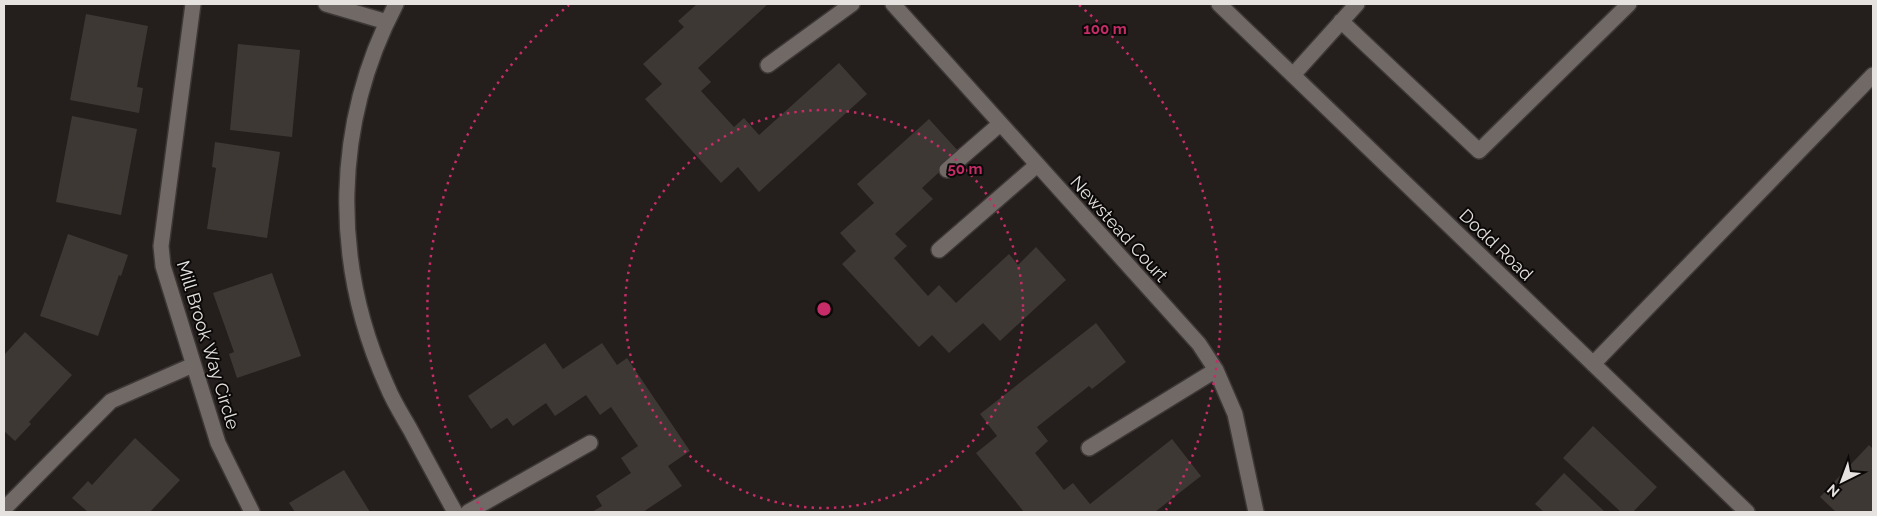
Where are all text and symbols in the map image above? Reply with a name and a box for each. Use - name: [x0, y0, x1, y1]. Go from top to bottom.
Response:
- text: 100 m: [1083, 20, 1127, 38]
- text: 50 m: [947, 160, 983, 178]
- street label: Newstead Court: [1066, 171, 1172, 286]
- street label: Dodd Road: [1455, 205, 1537, 285]
- street label: Mill Brook Way Circle: [173, 258, 244, 432]
- centre of rings: [815, 300, 833, 318]
- north arrow: [1817, 456, 1867, 506]
- text: N: [1824, 481, 1843, 500]

